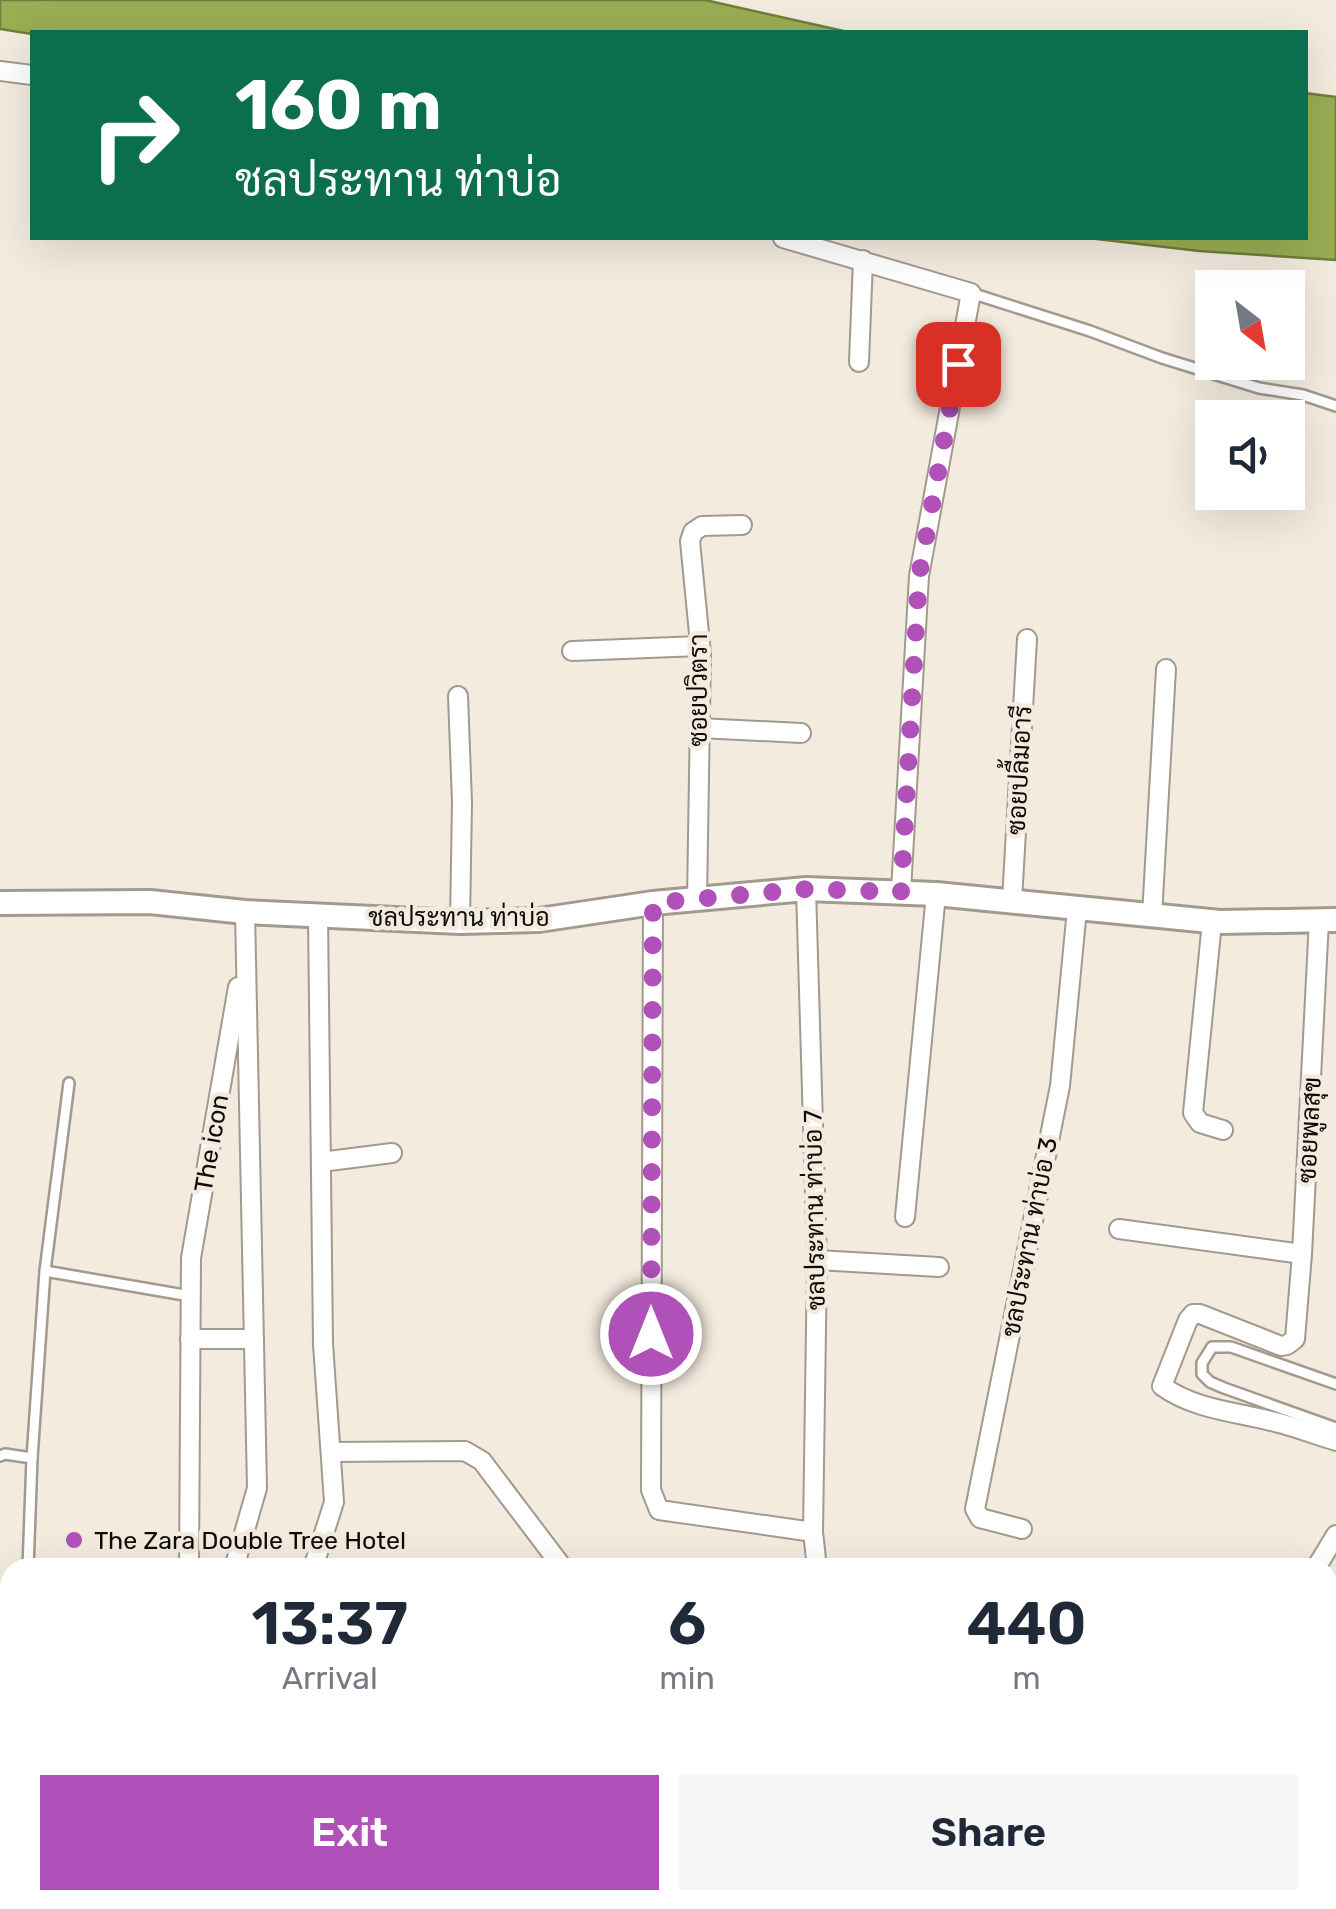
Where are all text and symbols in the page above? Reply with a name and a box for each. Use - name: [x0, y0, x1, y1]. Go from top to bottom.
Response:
- text: 160 m: [235, 64, 442, 147]
- icon: right: [70, 70, 200, 200]
- text: ชลประทาน ท่าบ่อ: [235, 154, 562, 207]
- north arrow: [1195, 270, 1305, 380]
- map controls: [1195, 270, 1305, 510]
- pin: [916, 322, 1001, 407]
- icon: arrive: [931, 337, 986, 392]
- button: sound: [1195, 400, 1305, 510]
- street label: ซอยปวิตรา: [683, 634, 713, 746]
- street label: ซอยปลื้มอารี: [993, 704, 1037, 835]
- street label: ชลประทาน ท่าบ่อ: [368, 902, 550, 932]
- street label: ซอยพูลสุข: [1292, 1076, 1330, 1184]
- street label: The icon: [189, 1092, 234, 1194]
- street label: ชลประทาน ท่าบ่อ 7: [797, 1109, 831, 1310]
- street label: ชลประทาน ท่าบ่อ 3: [995, 1135, 1063, 1339]
- position arrow: [599, 1282, 703, 1386]
- place label: The Zara Double Tree Hotel: [94, 1526, 406, 1555]
- marker: The Zara Double Tree Hotel: [63, 1529, 85, 1551]
- text: 13:37: [251, 1588, 408, 1659]
- text: 6: [668, 1588, 706, 1659]
- text: 440: [966, 1588, 1087, 1659]
- text: Arrival: [282, 1659, 378, 1697]
- text: min: [659, 1659, 715, 1697]
- text: m: [1012, 1659, 1041, 1697]
- button: Exit: [40, 1775, 659, 1890]
- button: Share: [679, 1775, 1298, 1890]

